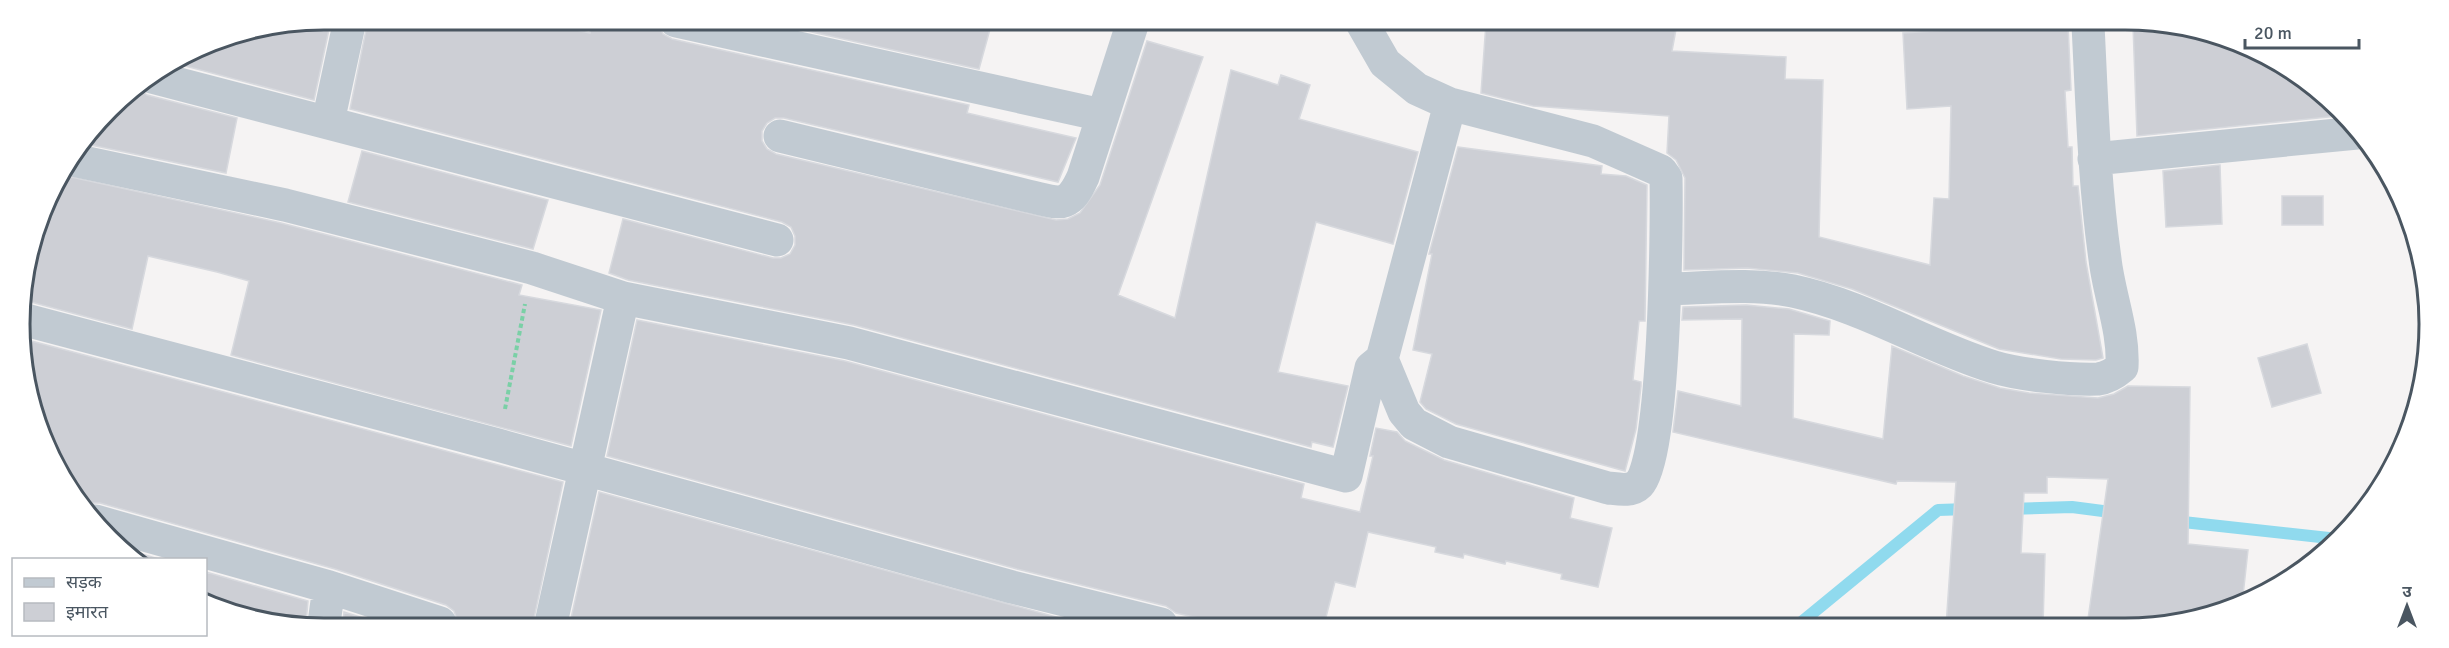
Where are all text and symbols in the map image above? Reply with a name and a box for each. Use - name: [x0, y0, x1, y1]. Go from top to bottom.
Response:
- scale bar: [2245, 12, 2359, 50]
- text: 20 m: [2254, 22, 2292, 44]
- legend: [12, 558, 207, 636]
- text: सड़क: [66, 571, 103, 593]
- north arrow: [2377, 576, 2437, 636]
- text: उ: [2402, 582, 2412, 602]
- text: इमारत: [66, 601, 109, 623]

